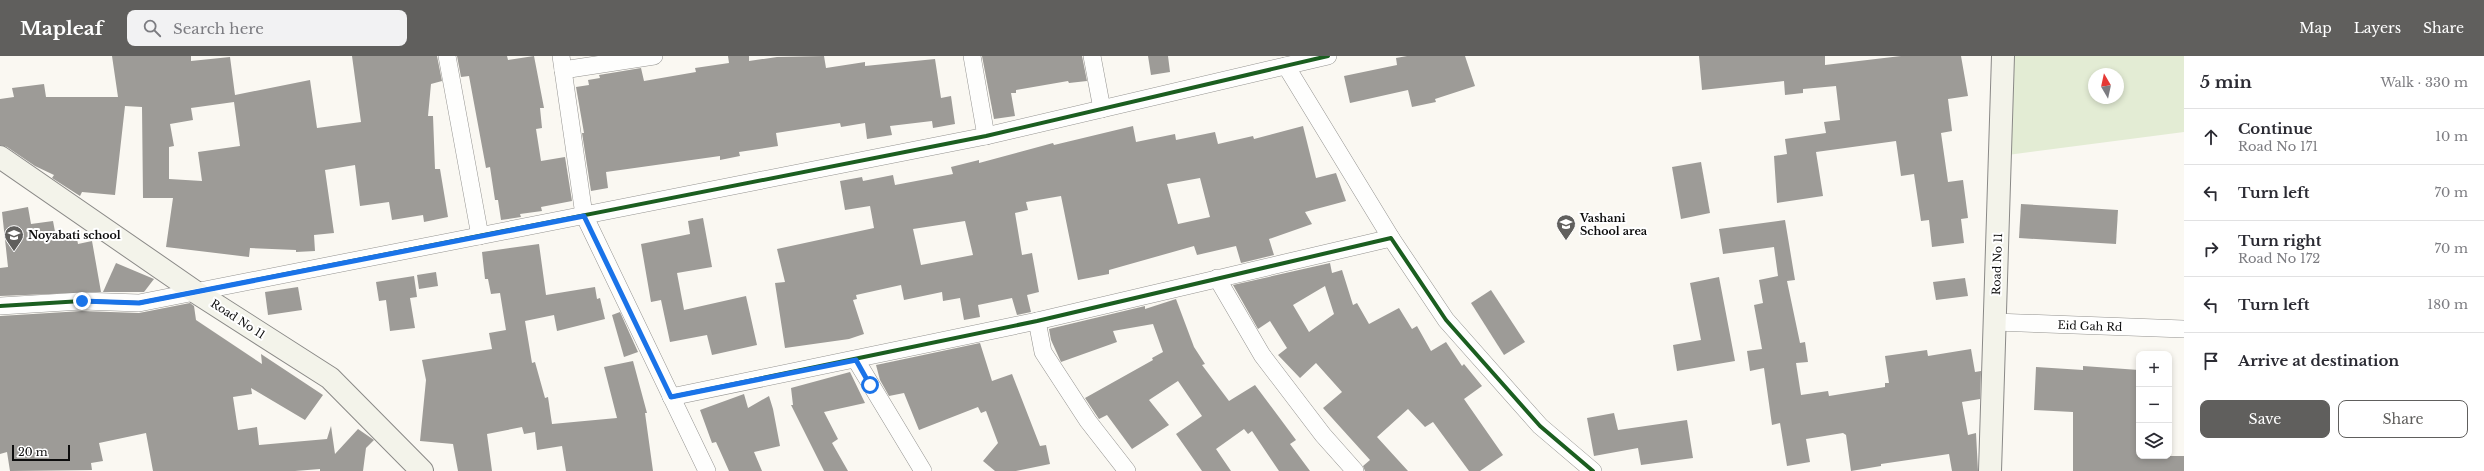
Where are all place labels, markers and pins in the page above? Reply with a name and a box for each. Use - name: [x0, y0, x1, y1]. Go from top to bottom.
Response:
- place label: Vashani School area: [1579, 211, 1648, 238]
- school or university icon: Vashani School area: [1555, 213, 1577, 241]
- school or university icon: Noyabati school: [3, 224, 25, 252]
- place label: Noyabati school: [28, 228, 121, 242]

